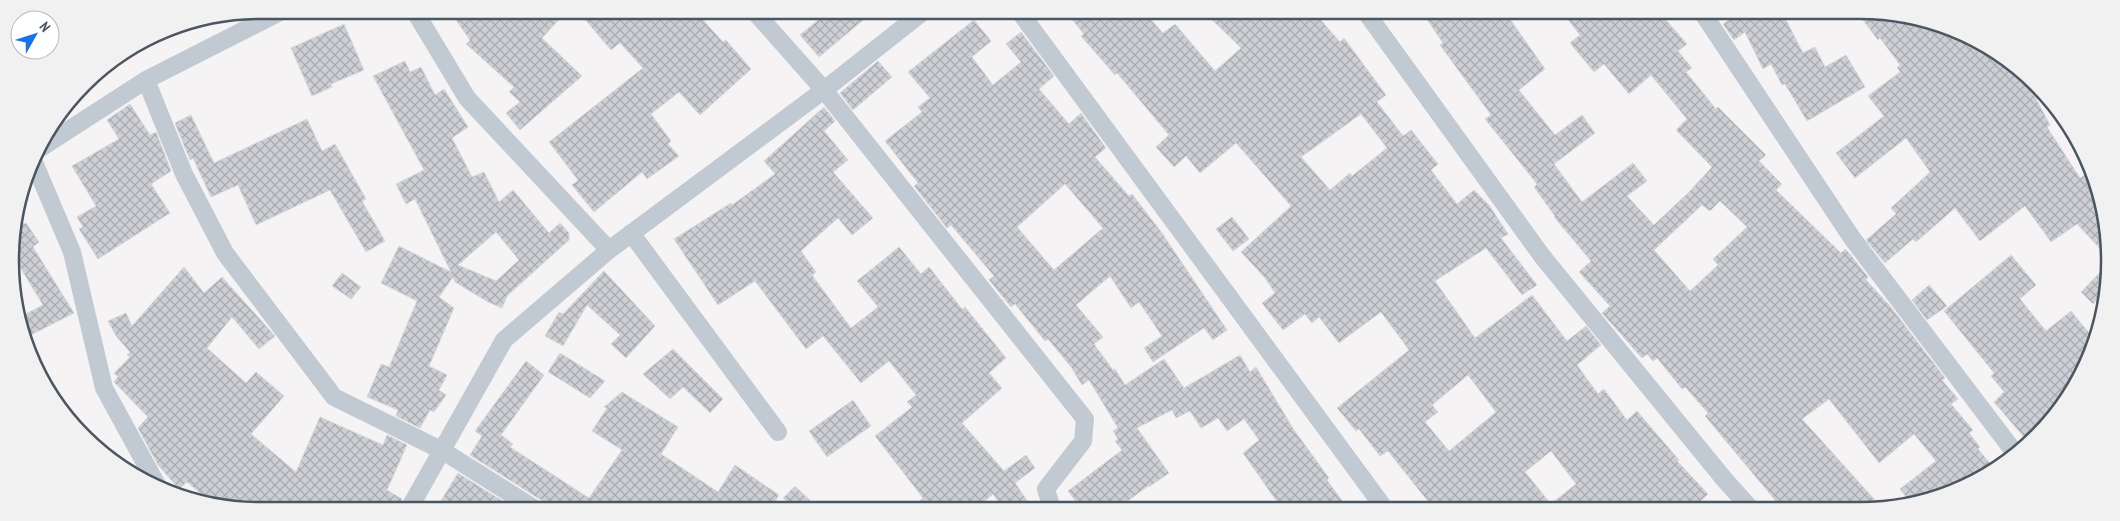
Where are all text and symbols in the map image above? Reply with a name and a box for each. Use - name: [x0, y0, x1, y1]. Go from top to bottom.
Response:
- north arrow: [10, 10, 60, 60]
- text: N: [36, 18, 54, 35]

